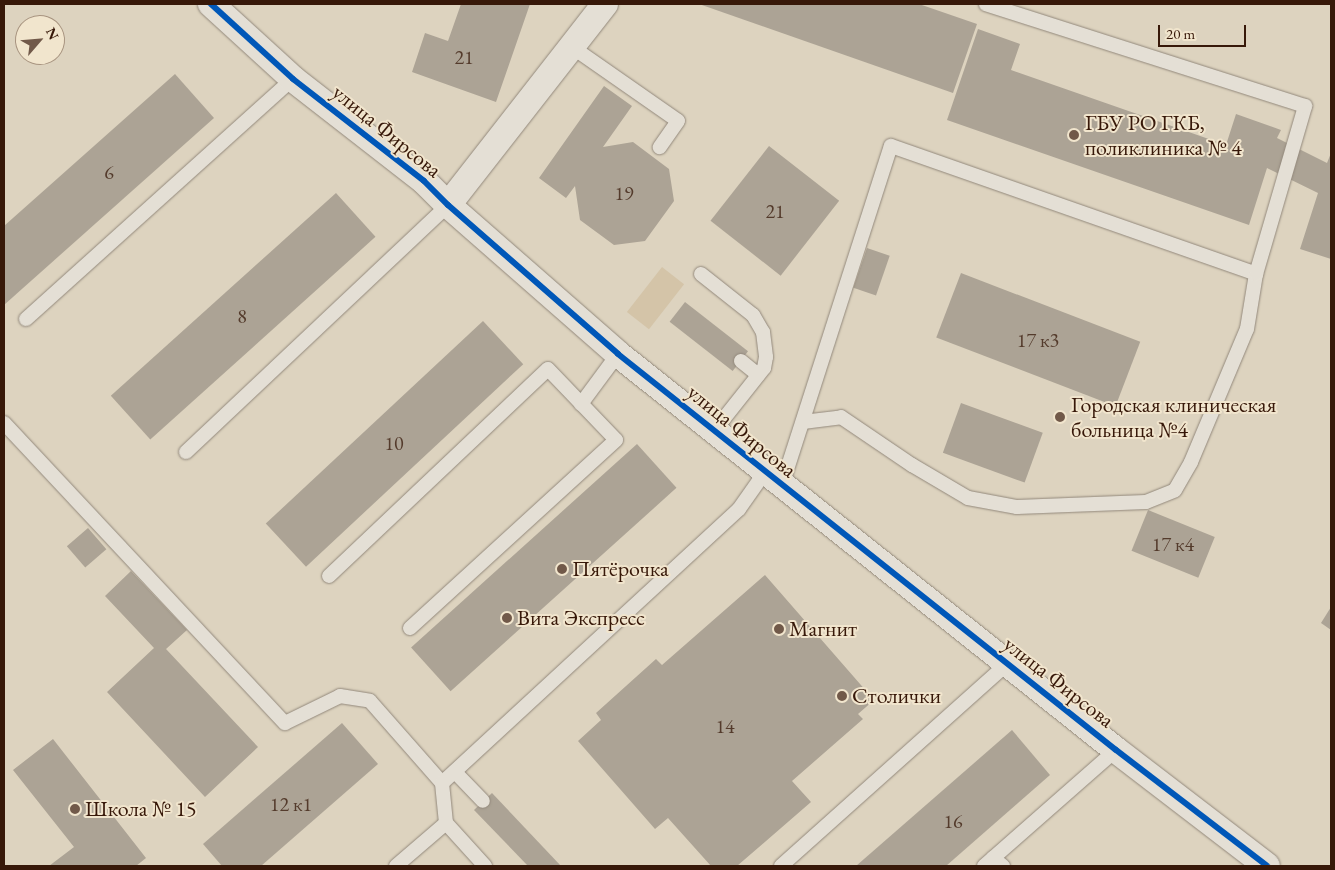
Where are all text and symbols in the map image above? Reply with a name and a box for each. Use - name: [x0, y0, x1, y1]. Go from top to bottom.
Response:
- north arrow: [15, 15, 65, 65]
- scale bar: [1160, 15, 1248, 47]
- text: 20 m: [1166, 24, 1195, 43]
- text: N: [42, 25, 63, 43]
- house number: 21: [454, 45, 474, 69]
- street label: улица Фирсова: [327, 79, 447, 183]
- place label: ГБУ РО ГКБ, поликлиника № 4: [1085, 109, 1242, 160]
- marker: ГБУ РО ГКБ, поликлиника № 4: [1067, 128, 1081, 142]
- house number: 6: [104, 160, 114, 184]
- house number: 19: [614, 181, 634, 205]
- house number: 21: [765, 199, 785, 223]
- house number: 8: [237, 304, 247, 328]
- house number: 17 к3: [1017, 328, 1059, 352]
- street label: улица Фирсова: [682, 379, 802, 483]
- place label: Городская клиническая больница №4: [1071, 391, 1276, 442]
- marker: Городская клиническая больница №4: [1053, 410, 1067, 424]
- house number: 10: [384, 431, 404, 455]
- house number: 17 к4: [1152, 532, 1194, 556]
- place label: Пятёрочка: [572, 556, 669, 582]
- marker: Пятёрочка: [556, 563, 568, 575]
- place label: Вита Экспресс: [517, 605, 645, 631]
- marker: Вита Экспресс: [501, 612, 513, 624]
- place label: Магнит: [789, 616, 857, 642]
- marker: Магнит: [773, 623, 785, 635]
- street label: улица Фирсова: [998, 631, 1120, 733]
- place label: Столички: [852, 683, 941, 709]
- marker: Столички: [836, 690, 848, 702]
- house number: 14: [715, 714, 735, 738]
- house number: 12 к1: [270, 792, 312, 816]
- place label: Школа № 15: [85, 796, 197, 822]
- marker: Школа № 15: [69, 803, 81, 815]
- house number: 16: [943, 809, 963, 833]

